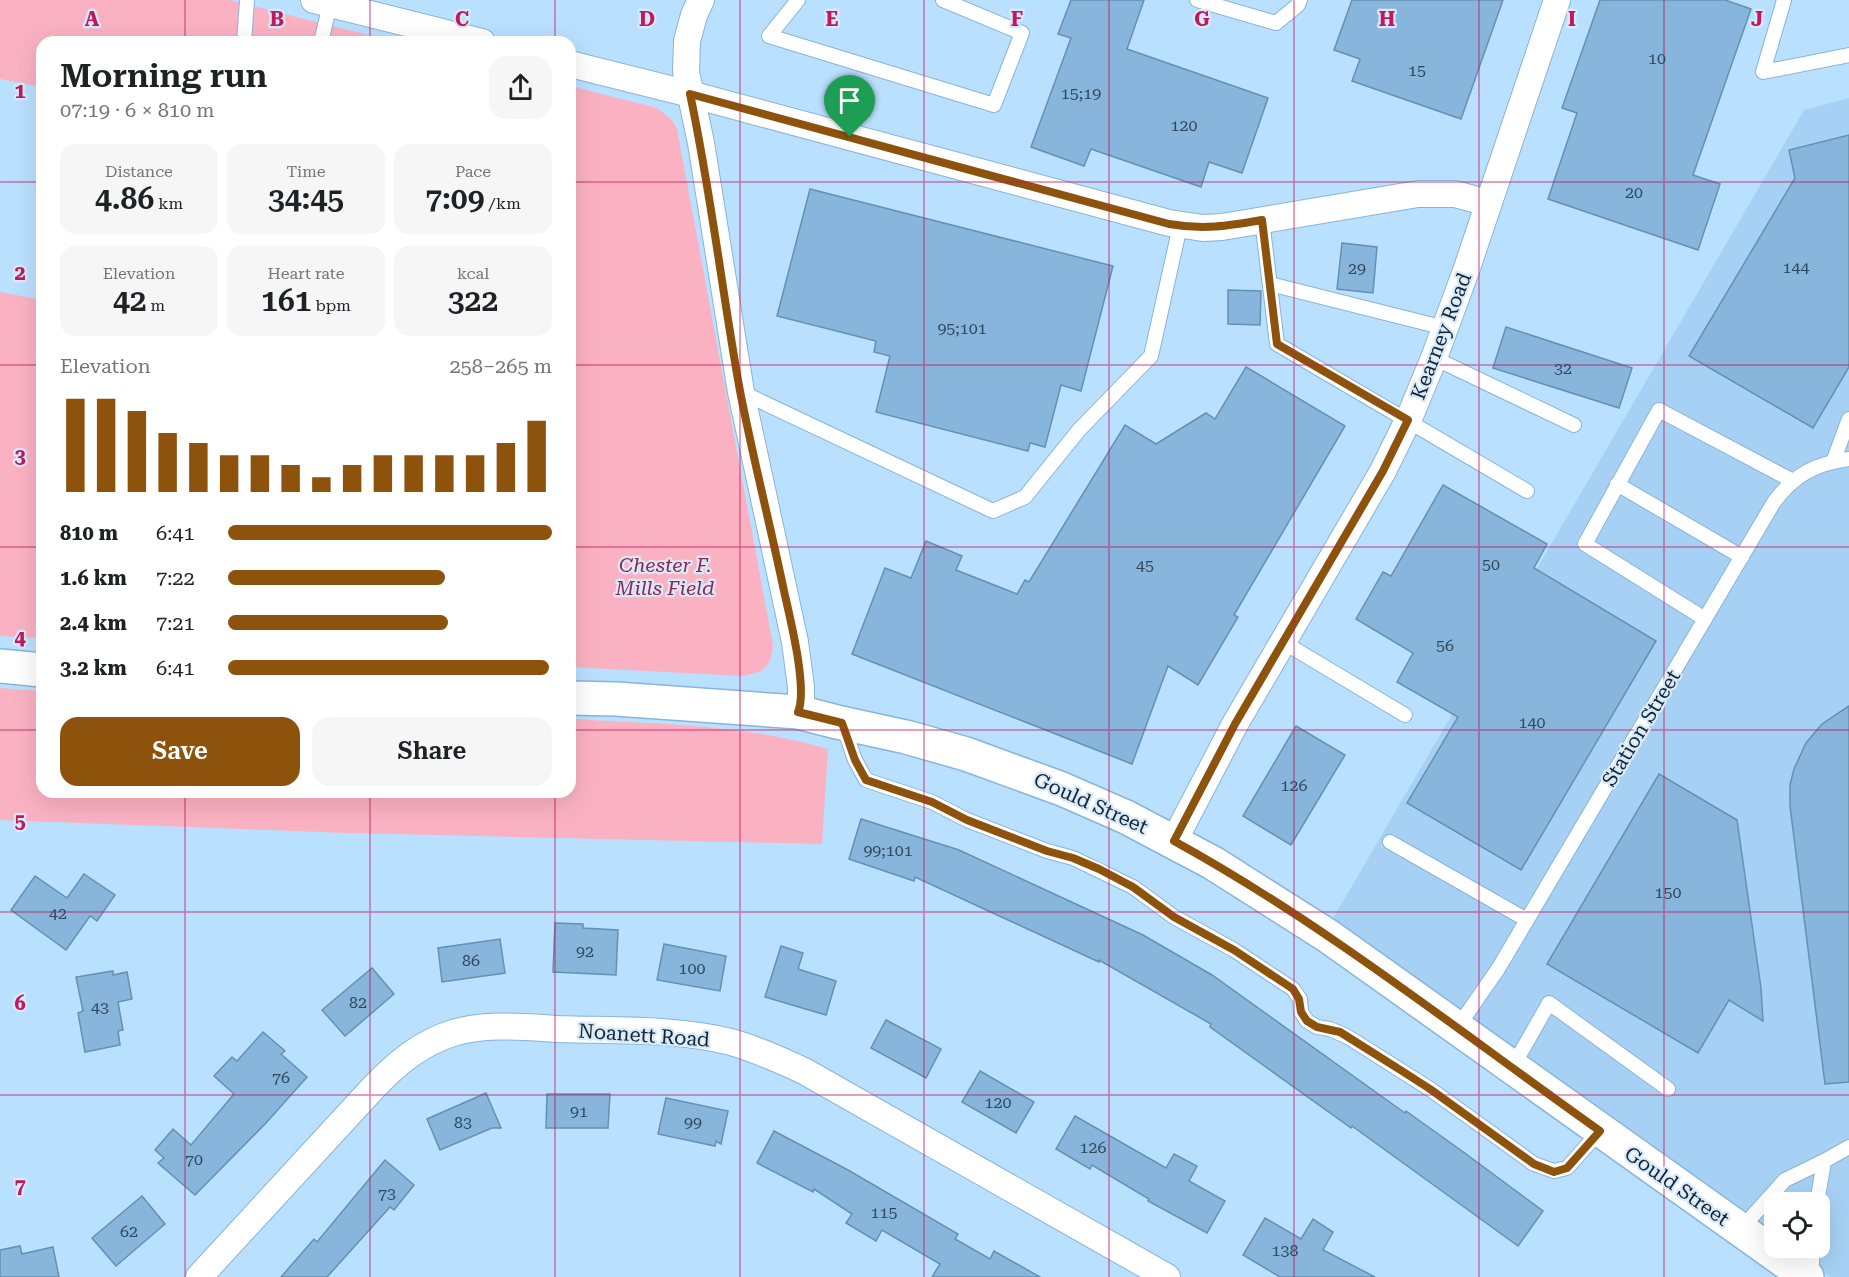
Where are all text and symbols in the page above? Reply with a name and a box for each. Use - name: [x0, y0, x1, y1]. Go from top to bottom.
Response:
- text: A: [85, 7, 100, 31]
- text: B: [270, 7, 284, 31]
- text: C: [455, 7, 469, 31]
- text: D: [639, 7, 655, 31]
- text: E: [826, 7, 839, 31]
- text: F: [1011, 7, 1023, 31]
- text: G: [1194, 7, 1210, 31]
- text: H: [1379, 7, 1395, 31]
- text: I: [1568, 7, 1576, 31]
- text: J: [1751, 7, 1763, 31]
- house number: 10: [1648, 49, 1666, 68]
- text: Morning run: [60, 56, 267, 95]
- button: share: [489, 56, 552, 119]
- house number: 15: [1408, 61, 1426, 80]
- pin: [824, 75, 875, 137]
- text: 1: [14, 79, 26, 103]
- icon: arrive: [833, 84, 866, 117]
- house number: 15;19: [1061, 84, 1101, 103]
- text: 07:19 · 6 × 810 m: [60, 98, 215, 122]
- house number: 120: [1171, 116, 1197, 135]
- text: Distance: [105, 162, 173, 181]
- text: Time: [286, 162, 326, 181]
- text: Pace: [455, 162, 491, 181]
- text: 4.86: [95, 181, 154, 216]
- text: 34:45: [268, 181, 344, 216]
- text: 7:09: [425, 181, 484, 216]
- house number: 20: [1625, 183, 1643, 202]
- text: km: [154, 194, 183, 213]
- text: /km: [484, 194, 521, 213]
- house number: 144: [1783, 258, 1809, 277]
- house number: 29: [1348, 259, 1366, 278]
- text: 2: [14, 261, 26, 285]
- text: Elevation: [103, 264, 175, 283]
- text: Heart rate: [268, 264, 344, 283]
- text: kcal: [457, 264, 489, 283]
- street label: Kearney Road: [1406, 269, 1476, 403]
- text: 42: [113, 283, 146, 318]
- text: 161: [261, 283, 311, 318]
- text: 322: [448, 283, 498, 318]
- text: m: [146, 296, 165, 315]
- text: bpm: [311, 296, 351, 315]
- house number: 95;101: [937, 319, 987, 338]
- text: Elevation: [60, 354, 151, 378]
- text: 258–265 m: [449, 354, 552, 378]
- house number: 32: [1554, 359, 1572, 378]
- text: 3: [14, 444, 26, 468]
- text: 810 m: [60, 521, 118, 545]
- text: 6:41: [156, 521, 195, 545]
- park label: Chester F. Mills Field: [615, 553, 714, 600]
- house number: 50: [1482, 555, 1500, 574]
- house number: 45: [1136, 556, 1154, 575]
- text: 1.6 km: [60, 566, 127, 590]
- text: 7:22: [156, 566, 195, 590]
- text: 2.4 km: [60, 611, 127, 635]
- text: 7:21: [156, 611, 195, 635]
- text: 4: [14, 626, 26, 650]
- house number: 56: [1436, 636, 1454, 655]
- text: 3.2 km: [60, 656, 127, 680]
- text: 6:41: [156, 656, 195, 680]
- street label: Station Street: [1597, 665, 1686, 791]
- house number: 140: [1519, 713, 1545, 732]
- button: Save: [60, 717, 300, 786]
- button: Share: [312, 717, 552, 786]
- street label: Gould Street: [1030, 767, 1152, 839]
- house number: 126: [1281, 776, 1307, 795]
- text: 5: [14, 809, 26, 833]
- house number: 99;101: [863, 841, 913, 860]
- house number: 150: [1655, 883, 1681, 902]
- house number: 42: [49, 904, 67, 923]
- house number: 92: [576, 942, 594, 961]
- house number: 86: [462, 951, 480, 970]
- house number: 100: [679, 959, 705, 978]
- text: 6: [14, 991, 26, 1015]
- house number: 82: [349, 993, 367, 1012]
- house number: 43: [91, 998, 109, 1017]
- street label: Noanett Road: [577, 1018, 711, 1052]
- house number: 76: [272, 1068, 290, 1087]
- house number: 120: [985, 1093, 1011, 1112]
- house number: 91: [570, 1102, 588, 1121]
- house number: 83: [454, 1113, 472, 1132]
- house number: 99: [684, 1113, 702, 1132]
- house number: 126: [1080, 1138, 1106, 1157]
- street label: Gould Street: [1620, 1141, 1734, 1231]
- house number: 70: [185, 1150, 203, 1169]
- text: 7: [14, 1174, 26, 1198]
- house number: 73: [378, 1184, 396, 1203]
- map controls: [1764, 1192, 1830, 1258]
- button: locate: [1764, 1192, 1830, 1258]
- house number: 115: [871, 1203, 897, 1222]
- house number: 62: [120, 1222, 138, 1241]
- house number: 138: [1272, 1241, 1298, 1260]

